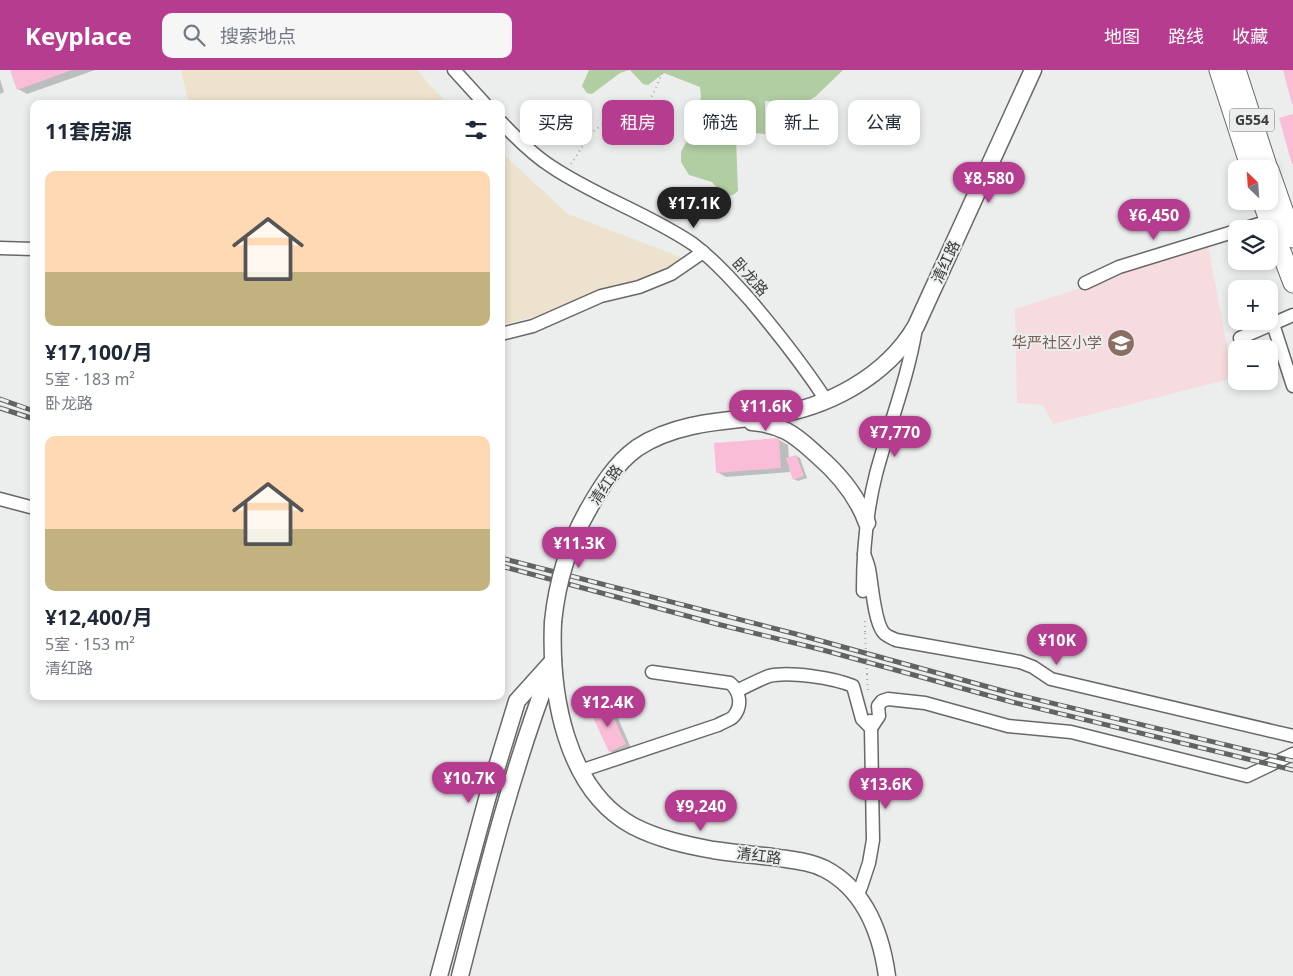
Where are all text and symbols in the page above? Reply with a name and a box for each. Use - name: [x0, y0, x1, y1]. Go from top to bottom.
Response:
- search box: [162, 13, 512, 58]
- text: Keyplace: [25, 19, 132, 52]
- icon: search: [180, 21, 208, 49]
- text: 搜索地点: [220, 23, 296, 49]
- text: 地图: [1104, 24, 1140, 48]
- text: 路线: [1168, 24, 1204, 48]
- text: 收藏: [1232, 24, 1268, 48]
- chip: 买房: [520, 100, 592, 145]
- chip: 租房: [602, 100, 674, 145]
- chip: 筛选: [684, 100, 756, 145]
- chip: 新上: [766, 100, 838, 145]
- chip: 公寓: [848, 100, 920, 145]
- road number: G554: [1230, 108, 1274, 132]
- icon: filters: [462, 116, 490, 144]
- text: 11套房源: [45, 117, 132, 145]
- north arrow: [1228, 160, 1278, 210]
- map controls: [1228, 160, 1278, 390]
- pin: ¥8,580: [948, 162, 1030, 204]
- text: ¥8,580: [964, 167, 1014, 189]
- pin: ¥17.1K: [653, 186, 735, 229]
- text: ¥17.1K: [668, 192, 720, 214]
- pin: ¥6,450: [1113, 198, 1195, 241]
- icon: home: [223, 204, 313, 294]
- text: ¥6,450: [1129, 204, 1179, 226]
- button: layers: [1228, 220, 1278, 270]
- street label: 清红路: [927, 237, 964, 286]
- street label: 卧龙路: [728, 253, 773, 300]
- button: +: [1228, 280, 1278, 330]
- school or university icon: 华严社区小学: [1106, 328, 1136, 358]
- place label: 华严社区小学: [1012, 332, 1102, 352]
- text: ¥17,100/月: [45, 338, 153, 366]
- button: −: [1228, 340, 1278, 390]
- text: 5室 · 183 m²: [45, 368, 135, 390]
- pin: ¥11.6K: [725, 390, 807, 432]
- text: 卧龙路: [45, 392, 93, 414]
- text: ¥11.6K: [740, 395, 792, 417]
- pin: ¥7,770: [854, 416, 936, 458]
- text: ¥7,770: [870, 421, 920, 443]
- street label: 清红路: [584, 460, 626, 509]
- icon: home: [223, 469, 313, 559]
- pin: ¥11.3K: [538, 526, 620, 569]
- text: ¥11.3K: [553, 532, 605, 554]
- text: ¥12,400/月: [45, 603, 153, 631]
- pin: ¥10K: [1027, 624, 1087, 666]
- text: ¥10K: [1038, 629, 1076, 651]
- text: 5室 · 153 m²: [45, 633, 135, 655]
- text: 清红路: [45, 657, 93, 679]
- pin: ¥12.4K: [567, 686, 649, 728]
- text: ¥12.4K: [582, 691, 634, 713]
- pin: ¥10.7K: [428, 762, 510, 804]
- text: ¥10.7K: [443, 767, 495, 789]
- pin: ¥13.6K: [845, 768, 927, 810]
- text: ¥13.6K: [860, 773, 912, 795]
- pin: ¥9,240: [660, 790, 742, 832]
- text: ¥9,240: [676, 795, 726, 817]
- street label: 清红路: [736, 842, 783, 868]

